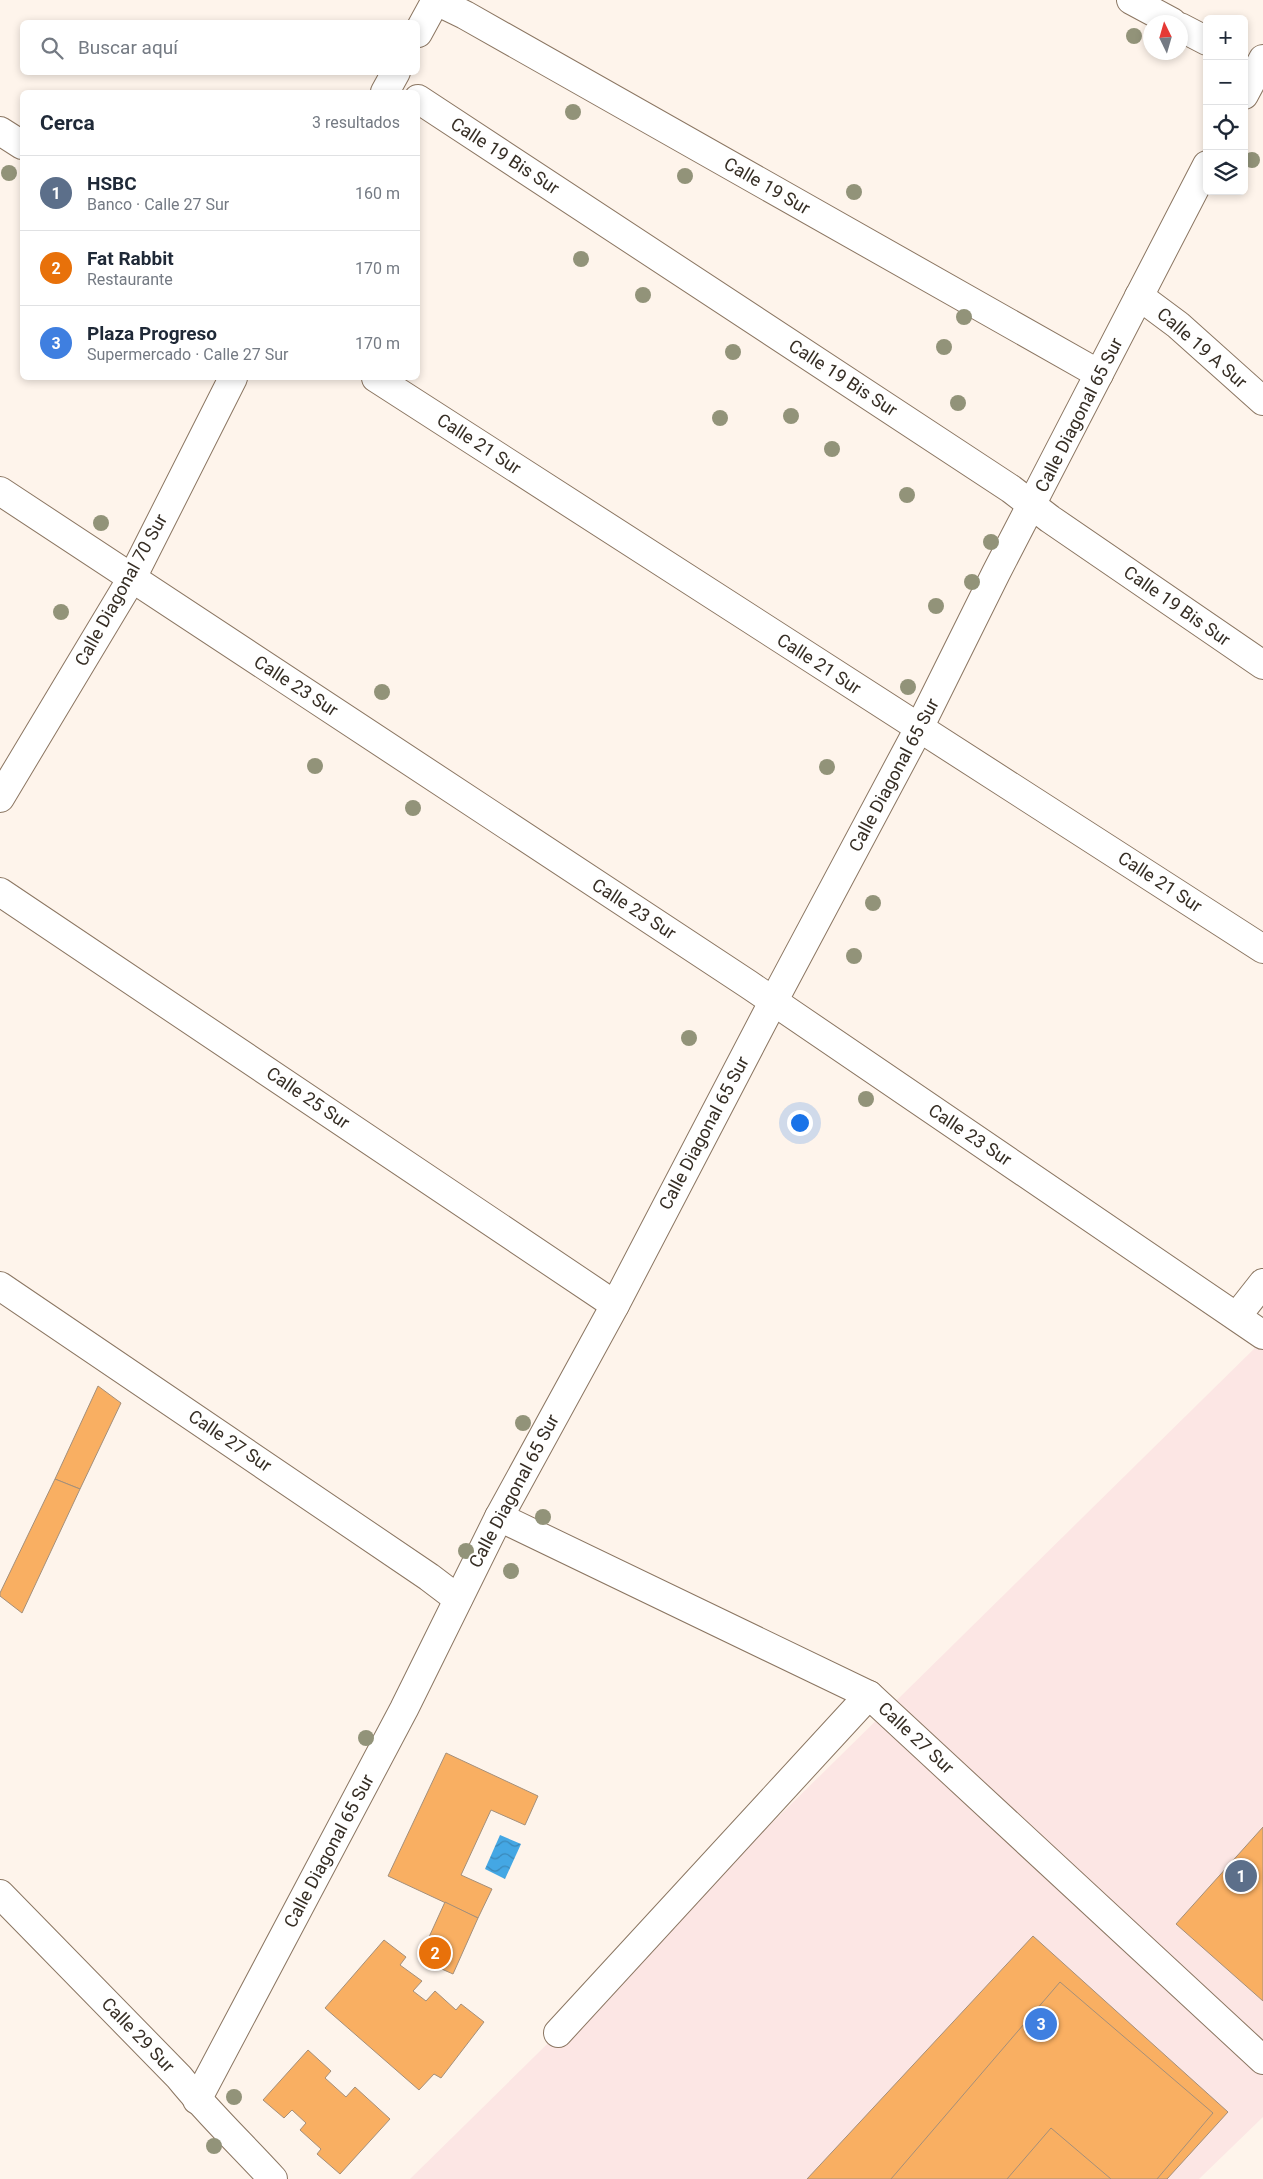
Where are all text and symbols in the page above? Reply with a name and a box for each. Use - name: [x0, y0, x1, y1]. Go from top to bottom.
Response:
- north arrow: [1143, 15, 1188, 60]
- map controls: [1203, 15, 1248, 195]
- button: +: [1203, 15, 1248, 60]
- search box: [20, 20, 420, 75]
- icon: search: [38, 34, 66, 62]
- text: Buscar aquí: [78, 36, 178, 59]
- button: −: [1203, 60, 1248, 105]
- button: locate: [1203, 105, 1248, 150]
- text: Cerca: [40, 111, 95, 135]
- text: 3 resultados: [312, 113, 400, 132]
- street label: Calle 19 Bis Sur: [447, 113, 563, 198]
- button: layers: [1203, 150, 1248, 195]
- street label: Calle 19 Sur: [721, 153, 814, 219]
- text: HSBC: [87, 172, 137, 195]
- text: 1: [51, 184, 61, 203]
- text: 160 m: [355, 184, 400, 203]
- text: Banco · Calle 27 Sur: [87, 195, 229, 214]
- text: Fat Rabbit: [87, 247, 174, 270]
- text: 2: [51, 259, 61, 278]
- text: 170 m: [355, 259, 400, 278]
- text: Restaurante: [87, 270, 173, 289]
- street label: Calle 19 A Sur: [1153, 303, 1251, 392]
- text: Plaza Progreso: [87, 322, 217, 345]
- text: 3: [51, 334, 61, 353]
- text: 170 m: [355, 334, 400, 353]
- street label: Calle Diagonal 65 Sur: [1030, 334, 1127, 496]
- street label: Calle 19 Bis Sur: [785, 335, 901, 420]
- text: Supermercado · Calle 27 Sur: [87, 345, 288, 364]
- street label: Calle 21 Sur: [433, 409, 525, 478]
- street label: Calle Diagonal 70 Sur: [70, 510, 171, 669]
- street label: Calle 19 Bis Sur: [1120, 561, 1235, 650]
- street label: Calle 21 Sur: [773, 629, 865, 698]
- street label: Calle 23 Sur: [250, 651, 342, 720]
- street label: Calle Diagonal 65 Sur: [844, 695, 943, 855]
- street label: Calle 21 Sur: [1114, 847, 1206, 916]
- street label: Calle 23 Sur: [588, 874, 680, 943]
- street label: Calle Diagonal 65 Sur: [654, 1053, 753, 1213]
- street label: Calle 25 Sur: [263, 1062, 354, 1133]
- street label: Calle 23 Sur: [925, 1099, 1016, 1170]
- your location: [787, 1110, 813, 1136]
- street label: Calle 27 Sur: [185, 1405, 276, 1476]
- street label: Calle Diagonal 65 Sur: [464, 1411, 563, 1571]
- street label: Calle 27 Sur: [874, 1697, 958, 1778]
- street label: Calle Diagonal 65 Sur: [279, 1771, 378, 1931]
- pin: 1: [1225, 1857, 1257, 1895]
- pin: 2: [419, 1934, 451, 1972]
- street label: Calle 29 Sur: [98, 1993, 179, 2076]
- pin: 3: [1025, 2005, 1057, 2043]

